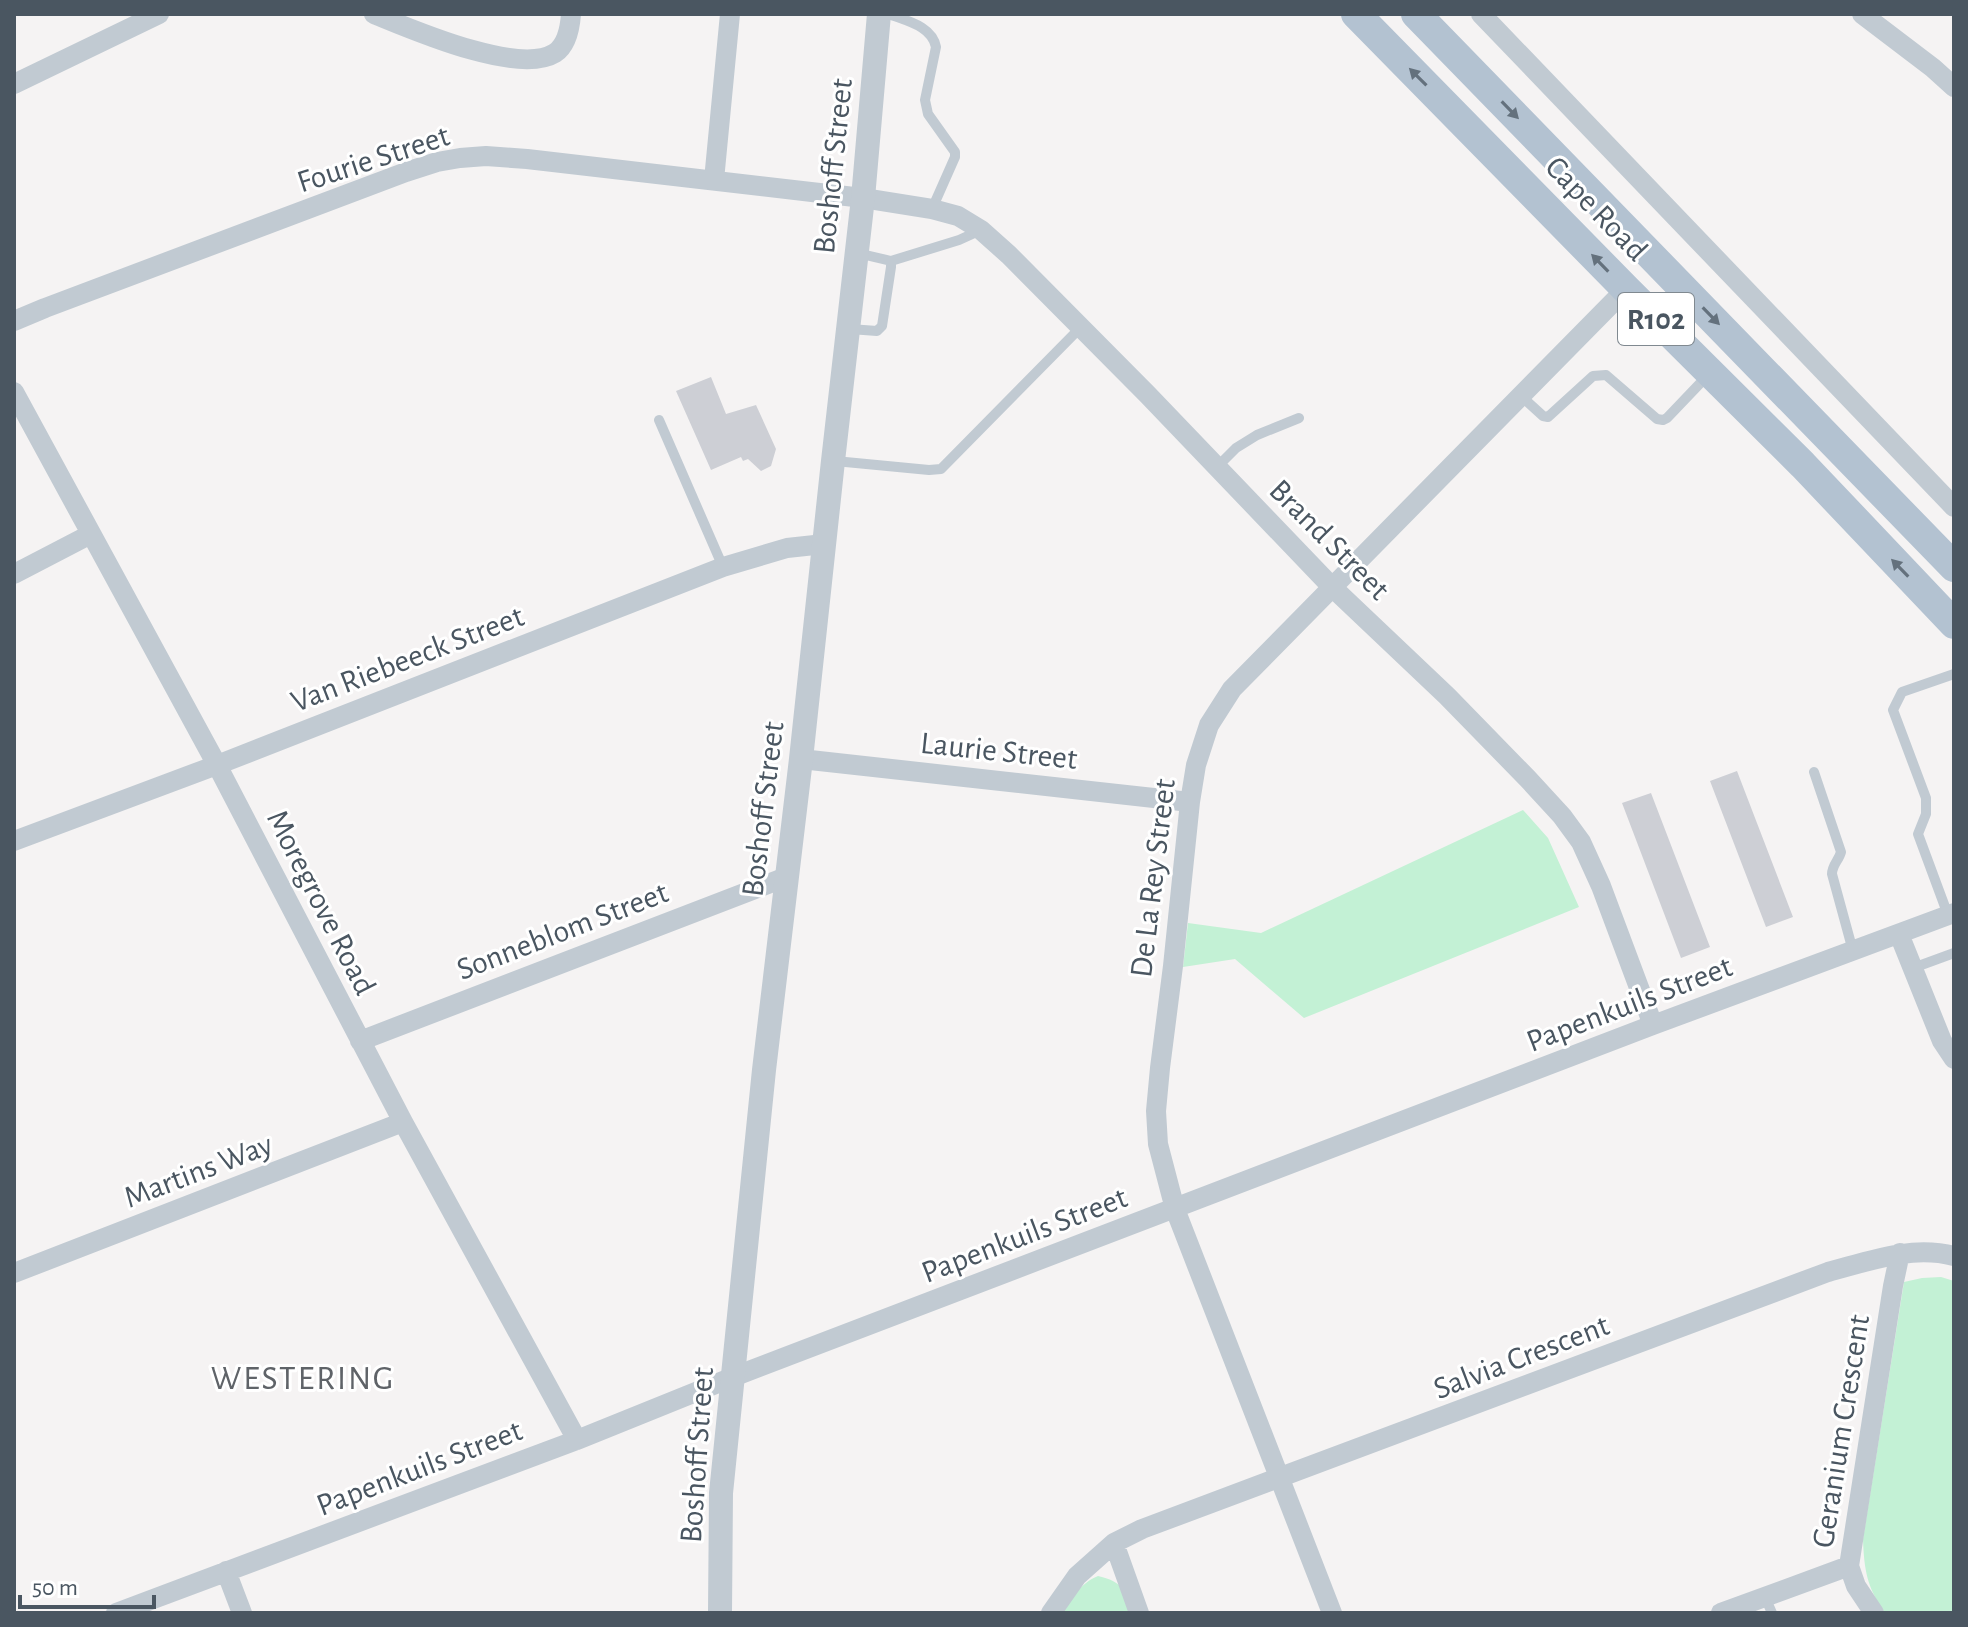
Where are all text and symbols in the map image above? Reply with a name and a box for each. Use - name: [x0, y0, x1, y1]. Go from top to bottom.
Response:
- one-way arrow: [1409, 68, 1428, 87]
- street label: Boshoff Street: [808, 77, 858, 255]
- one-way arrow: [1500, 100, 1519, 119]
- street label: Fourie Street: [293, 119, 453, 199]
- street label: Cape Road: [1539, 150, 1653, 267]
- one-way arrow: [1591, 254, 1610, 273]
- road number: R102: [1618, 293, 1694, 345]
- one-way arrow: [1701, 306, 1720, 325]
- street label: Brand Street: [1263, 474, 1395, 606]
- one-way arrow: [1892, 559, 1910, 578]
- street label: Van Riebeeck Street: [287, 600, 528, 718]
- street label: Boshoff Street: [736, 720, 790, 898]
- street label: Laurie Street: [919, 727, 1079, 775]
- street label: De La Rey Street: [1125, 777, 1181, 979]
- street label: Moregrove Road: [261, 805, 381, 1000]
- street label: Sonneblom Street: [452, 876, 672, 986]
- street label: Papenkuils Street: [1522, 950, 1736, 1058]
- street label: Martins Way: [120, 1128, 277, 1214]
- street label: Papenkuils Street: [917, 1181, 1131, 1289]
- street label: Salvia Crescent: [1429, 1309, 1614, 1405]
- street label: Geranium Crescent: [1807, 1312, 1875, 1550]
- district label: WESTERING: [211, 1362, 395, 1396]
- street label: Boshoff Street: [675, 1366, 719, 1544]
- street label: Papenkuils Street: [312, 1414, 526, 1522]
- scale bar: [20, 1559, 154, 1609]
- text: 50 m: [32, 1576, 78, 1600]

